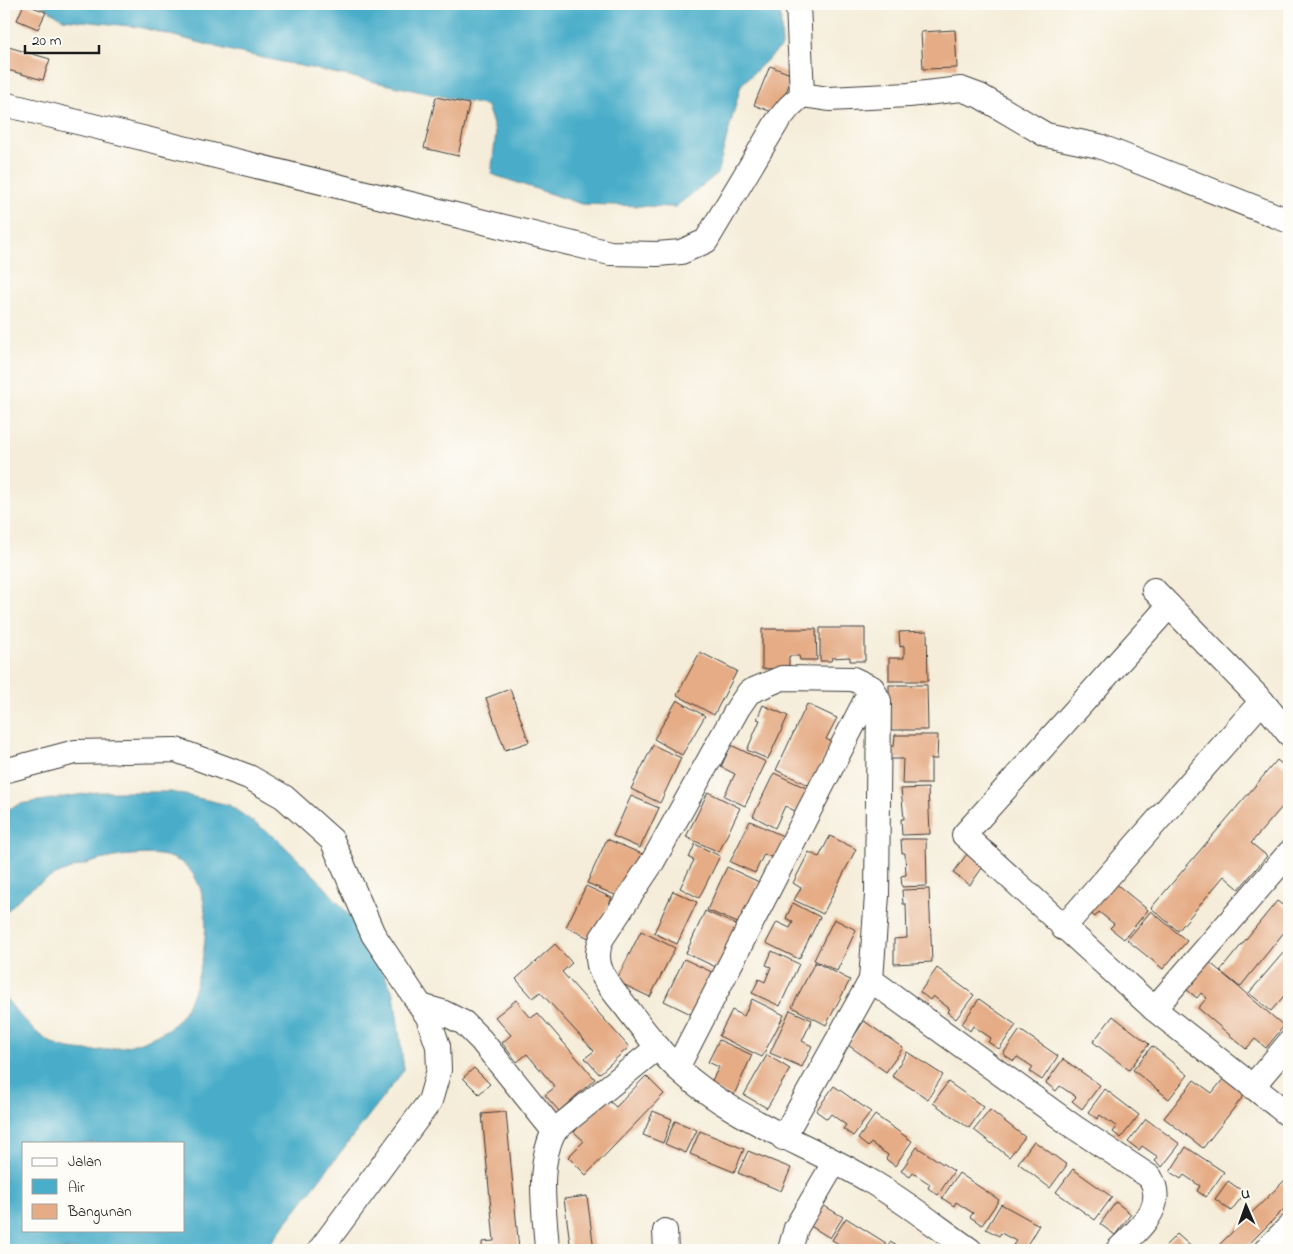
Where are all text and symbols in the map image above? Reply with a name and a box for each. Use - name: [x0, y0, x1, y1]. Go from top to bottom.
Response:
- scale bar: [25, 22, 99, 54]
- text: 20 m: [32, 30, 62, 52]
- legend: [22, 1142, 185, 1232]
- text: Jalan: [68, 1151, 101, 1173]
- text: Air: [68, 1177, 85, 1199]
- north arrow: [1220, 1182, 1270, 1232]
- text: U: [1241, 1184, 1251, 1205]
- text: Bangunan: [67, 1201, 132, 1224]

